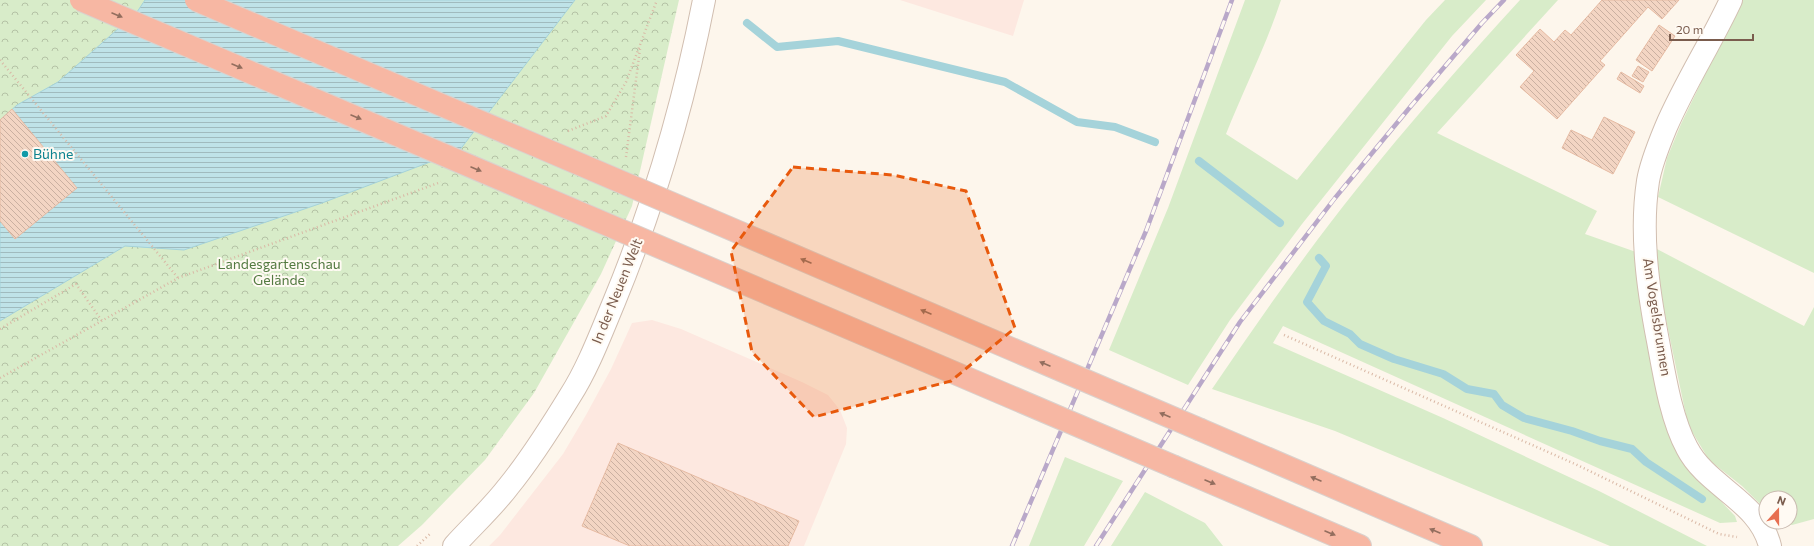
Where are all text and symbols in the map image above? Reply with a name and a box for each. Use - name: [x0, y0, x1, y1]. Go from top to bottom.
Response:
- one-way arrow: [112, 13, 124, 19]
- scale bar: [1670, 16, 1753, 42]
- text: 20 m: [1676, 22, 1703, 36]
- one-way arrow: [231, 64, 243, 70]
- one-way arrow: [351, 115, 363, 121]
- place label: Bühne: [33, 145, 73, 162]
- marker: Bühne: [20, 149, 30, 159]
- one-way arrow: [470, 166, 482, 172]
- street label: In der Neuen Welt: [588, 235, 646, 346]
- park label: Landesgartenschau Gelände: [217, 255, 341, 288]
- street label: Am Vogelsbrunnen: [1640, 257, 1675, 377]
- one-way arrow: [800, 258, 812, 264]
- one-way arrow: [919, 309, 931, 315]
- one-way arrow: [1039, 360, 1051, 366]
- one-way arrow: [1159, 412, 1170, 418]
- one-way arrow: [1309, 476, 1321, 482]
- one-way arrow: [1205, 480, 1217, 486]
- north arrow: [1758, 490, 1798, 530]
- text: N: [1776, 493, 1788, 508]
- one-way arrow: [1429, 527, 1441, 533]
- one-way arrow: [1324, 530, 1336, 537]

